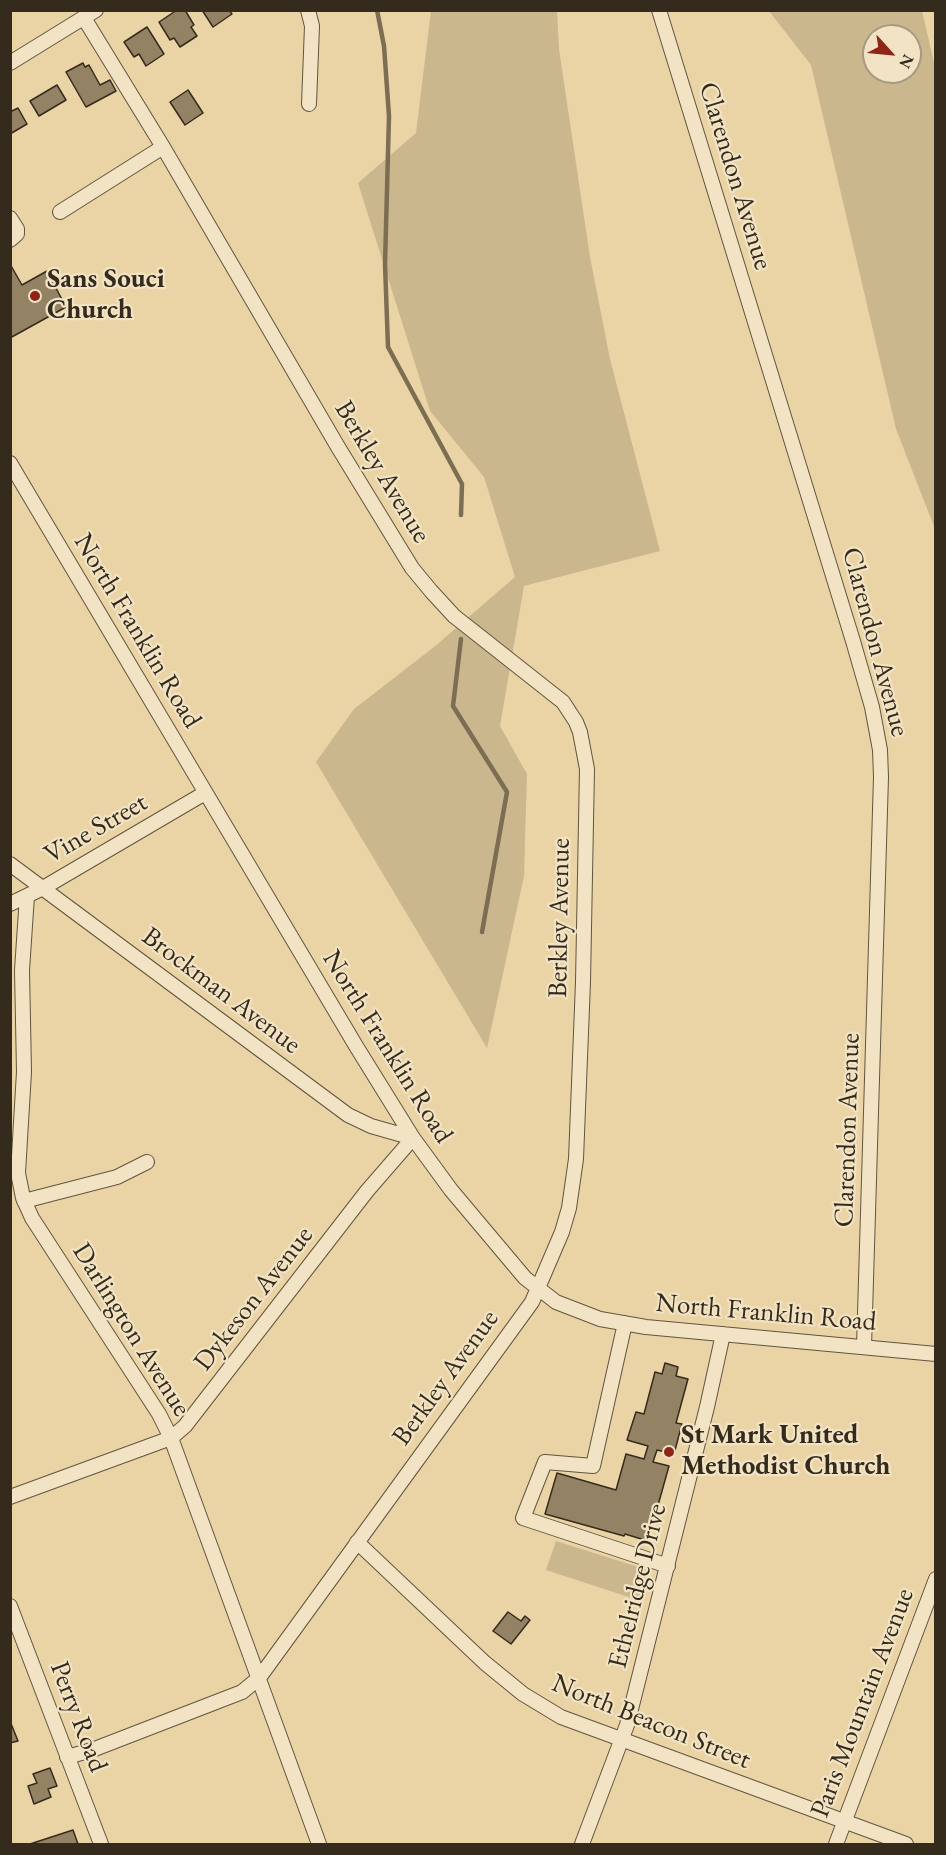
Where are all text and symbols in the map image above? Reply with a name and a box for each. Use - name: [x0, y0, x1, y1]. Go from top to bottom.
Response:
- north arrow: [862, 24, 922, 84]
- text: N: [894, 51, 919, 72]
- street label: Clarendon Avenue: [691, 78, 779, 274]
- place label: Sans Souci Church: [47, 264, 165, 327]
- marker: Sans Souci Church: [28, 289, 42, 303]
- street label: Berkley Avenue: [327, 395, 437, 549]
- street label: North Franklin Road: [66, 528, 208, 734]
- street label: Clarendon Avenue: [834, 544, 916, 740]
- street label: Vine Street: [39, 787, 153, 871]
- street label: Berkley Avenue: [542, 838, 578, 998]
- street label: Brockman Avenue: [135, 921, 307, 1061]
- street label: North Franklin Road: [315, 945, 459, 1149]
- street label: Clarendon Avenue: [828, 1032, 868, 1228]
- street label: Dykeson Avenue: [187, 1220, 321, 1378]
- street label: Darlington Avenue: [65, 1237, 197, 1423]
- street label: North Franklin Road: [654, 1287, 878, 1339]
- street label: Berkley Avenue: [386, 1304, 506, 1452]
- place label: St Mark United Methodist Church: [681, 1420, 890, 1483]
- marker: St Mark United Methodist Church: [662, 1445, 676, 1459]
- street label: Ethelridge Drive: [602, 1500, 674, 1672]
- street label: Paris Mountain Avenue: [804, 1584, 922, 1822]
- street label: Perry Road: [42, 1657, 114, 1777]
- street label: North Beacon Street: [547, 1667, 755, 1777]

